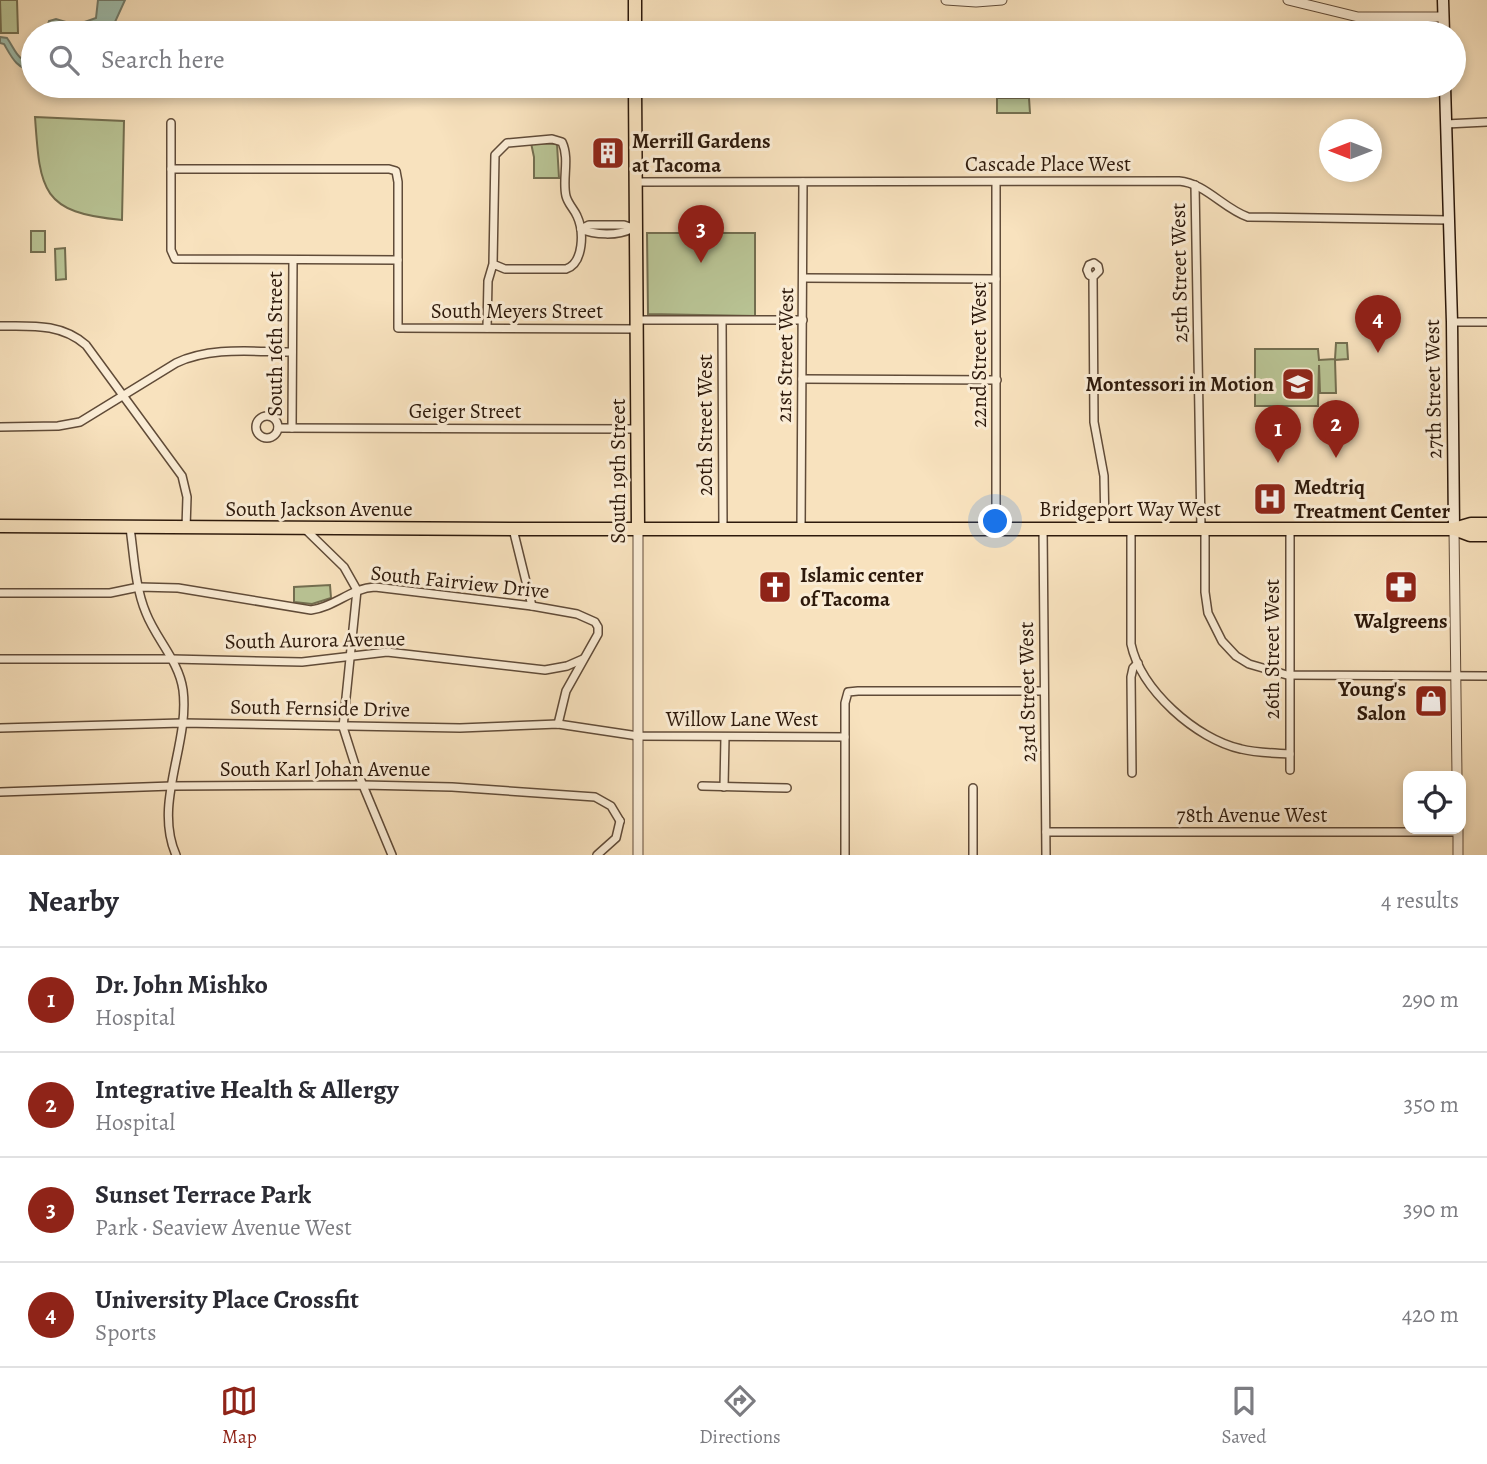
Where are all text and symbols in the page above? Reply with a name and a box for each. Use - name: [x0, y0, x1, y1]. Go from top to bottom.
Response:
- search box: [21, 21, 1466, 98]
- icon: search: [45, 41, 83, 79]
- text: Search here: [101, 42, 225, 77]
- north arrow: [1319, 119, 1382, 182]
- place label: Merrill Gardens at Tacoma: [632, 127, 771, 179]
- building icon: Merrill Gardens at Tacoma: [589, 134, 627, 172]
- street label: Cascade Place West: [965, 150, 1131, 178]
- street label: 25th Street West: [1164, 203, 1194, 343]
- pin: 3: [678, 205, 724, 263]
- street label: South 16th Street: [261, 271, 289, 417]
- street label: 22nd Street West: [965, 282, 993, 428]
- street label: 21st Street West: [770, 287, 800, 423]
- pin: 4: [1355, 295, 1401, 353]
- street label: South Meyers Street: [431, 297, 603, 325]
- street label: 27th Street West: [1418, 319, 1448, 459]
- street label: 20th Street West: [691, 354, 719, 496]
- school or university icon: Montessori in Motion: [1279, 365, 1317, 403]
- place label: Montessori in Motion: [1085, 370, 1274, 398]
- street label: Geiger Street: [409, 397, 521, 425]
- street label: South 19th Street: [604, 398, 632, 544]
- pin: 2: [1313, 400, 1359, 458]
- pin: 1: [1255, 405, 1301, 463]
- place label: Medtriq Treatment Center: [1294, 473, 1450, 525]
- hospital icon: Medtriq Treatment Center: [1251, 480, 1289, 518]
- street label: South Jackson Avenue: [225, 495, 413, 523]
- street label: Bridgeport Way West: [1039, 495, 1221, 523]
- your location: [978, 504, 1012, 538]
- street label: South Fairview Drive: [369, 559, 551, 605]
- place label: Islamic center of Tacoma: [800, 561, 924, 613]
- church icon: Islamic center of Tacoma: [756, 568, 794, 606]
- pharmacy icon: Walgreens: [1382, 568, 1420, 606]
- street label: 26th Street West: [1258, 579, 1286, 719]
- place label: Walgreens: [1353, 607, 1448, 635]
- street label: 23rd Street West: [1012, 621, 1042, 763]
- street label: South Aurora Avenue: [224, 624, 406, 656]
- place label: Young's Salon: [1337, 675, 1406, 727]
- shop icon: Young's Salon: [1412, 682, 1450, 720]
- street label: South Fernside Drive: [230, 692, 410, 724]
- street label: Willow Lane West: [665, 705, 818, 733]
- street label: South Karl Johan Avenue: [220, 755, 430, 783]
- map controls: [1403, 771, 1466, 834]
- button: locate: [1403, 771, 1466, 834]
- street label: 78th Avenue West: [1177, 801, 1327, 829]
- text: Nearby: [28, 881, 119, 921]
- text: 4 results: [1381, 885, 1459, 916]
- text: Dr. John Mishko: [95, 967, 268, 1002]
- text: 1: [47, 984, 55, 1015]
- text: 290 m: [1402, 984, 1459, 1015]
- text: Hospital: [95, 1002, 175, 1033]
- text: Integrative Health & Allergy: [95, 1072, 399, 1107]
- text: 2: [45, 1089, 57, 1120]
- text: 350 m: [1404, 1089, 1459, 1120]
- text: Hospital: [95, 1107, 175, 1138]
- text: Sunset Terrace Park: [95, 1177, 311, 1212]
- text: 3: [46, 1194, 56, 1225]
- text: 390 m: [1403, 1194, 1459, 1225]
- text: Park · Seaview Avenue West: [95, 1212, 352, 1243]
- text: University Place Crossfit: [95, 1282, 359, 1317]
- text: 4: [46, 1299, 56, 1330]
- text: 420 m: [1402, 1299, 1459, 1330]
- text: Sports: [95, 1317, 156, 1348]
- tab: Map: [220, 1382, 258, 1450]
- tab: Directions: [699, 1382, 781, 1450]
- tab: Saved: [1222, 1382, 1267, 1450]

